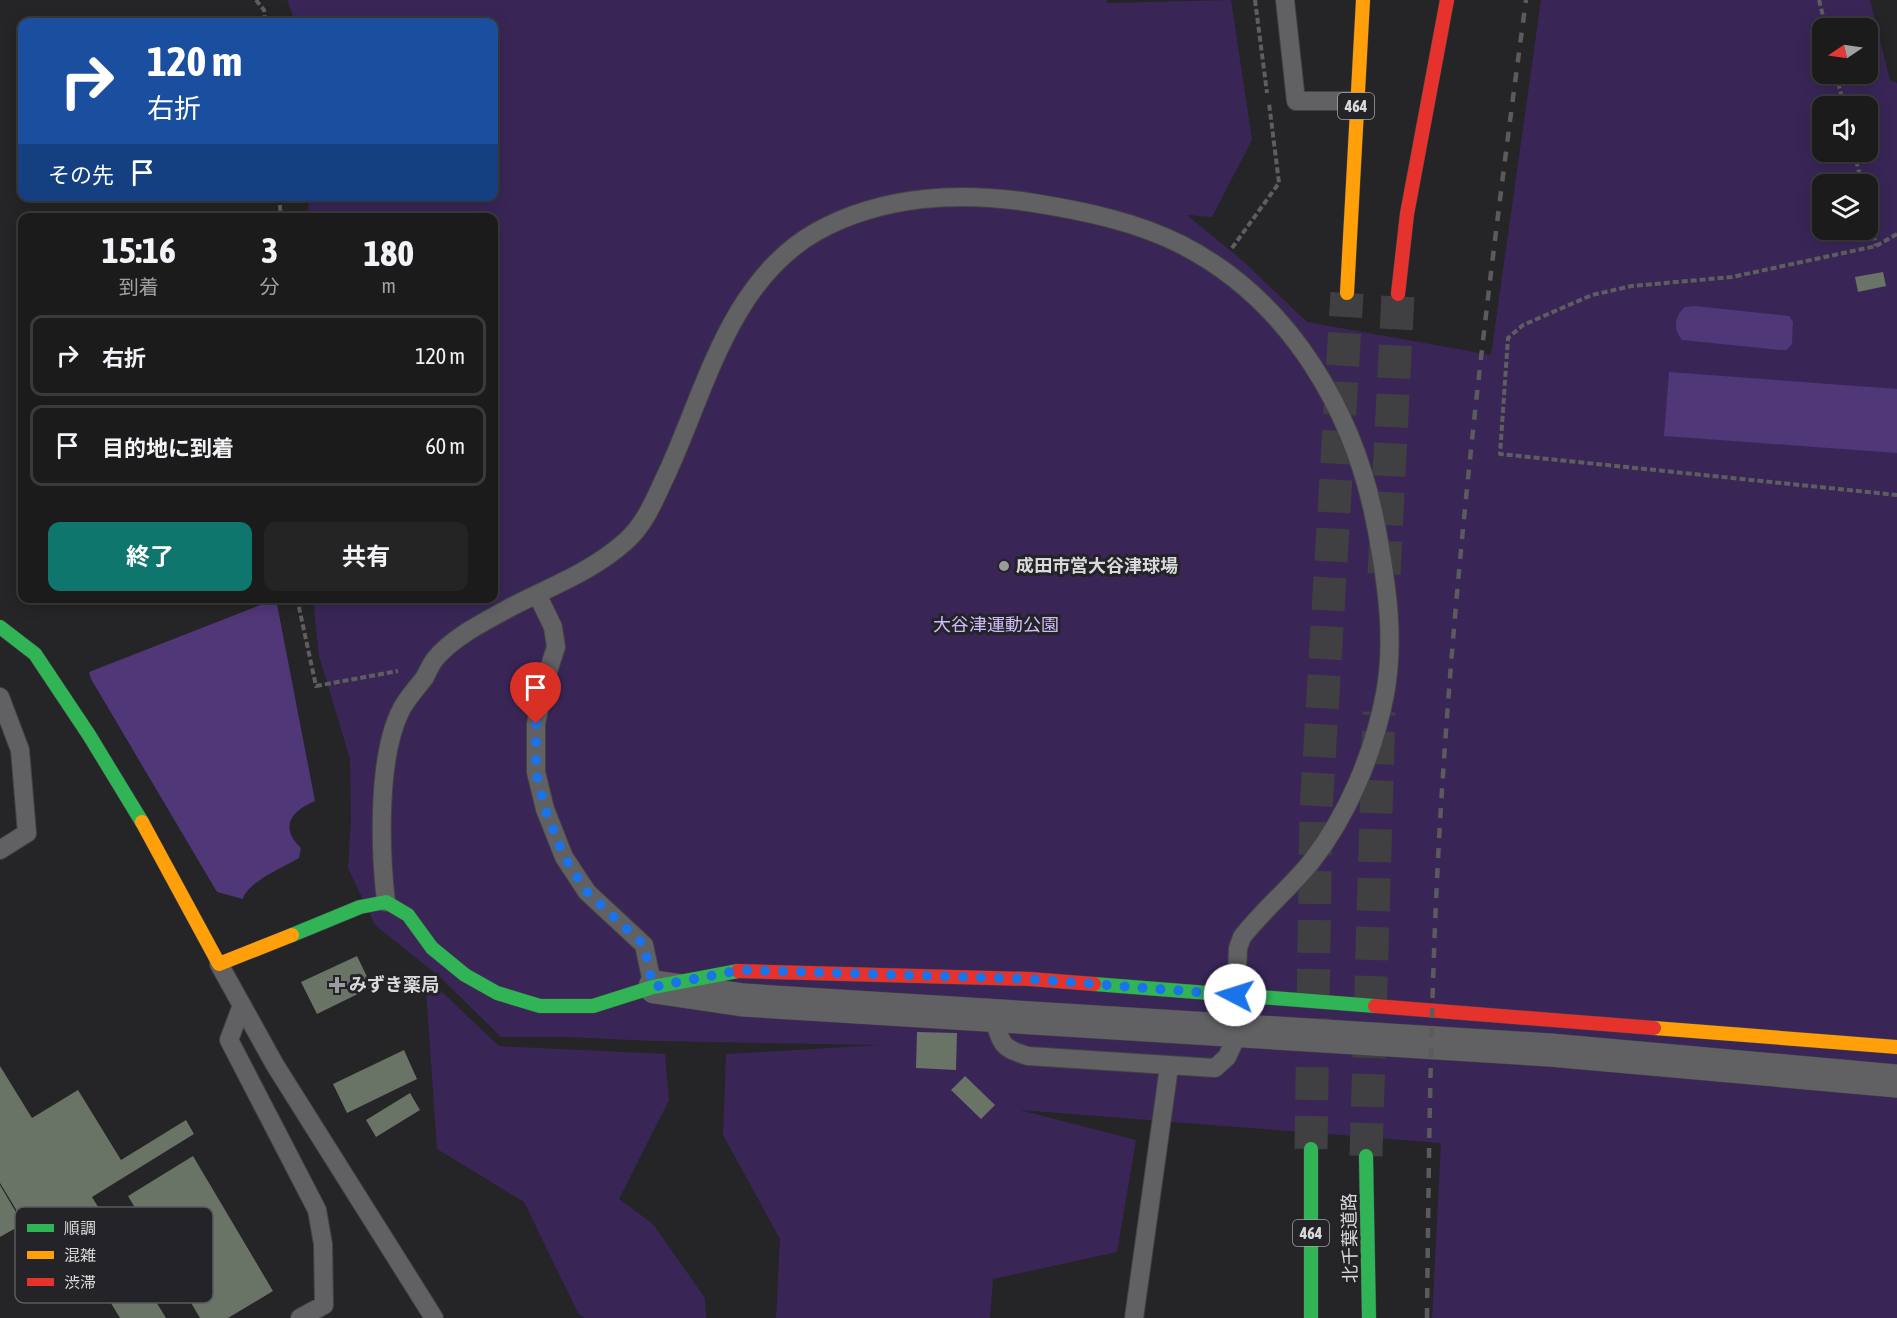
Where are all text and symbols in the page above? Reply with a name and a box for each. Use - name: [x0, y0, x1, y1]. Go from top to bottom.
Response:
- north arrow: [1812, 18, 1878, 84]
- map controls: [1812, 18, 1878, 240]
- text: 120 m: [147, 37, 242, 85]
- icon: right: [48, 42, 126, 120]
- text: 右折: [147, 93, 201, 124]
- road number: 464: [1338, 93, 1374, 119]
- button: sound: [1812, 96, 1878, 162]
- icon: arrive: [126, 156, 159, 189]
- text: その先: [48, 162, 114, 188]
- button: layers: [1812, 174, 1878, 240]
- text: 15:16: [102, 229, 176, 271]
- text: 3: [261, 229, 278, 271]
- text: 180: [363, 232, 414, 274]
- text: m: [382, 274, 396, 297]
- text: 到着: [119, 275, 159, 298]
- text: 分: [260, 275, 280, 298]
- icon: right: [51, 339, 84, 372]
- text: 120 m: [415, 343, 465, 369]
- text: 右折: [102, 345, 146, 371]
- icon: arrive: [51, 429, 84, 462]
- text: 60 m: [425, 433, 465, 459]
- text: 目的地に到着: [102, 435, 234, 461]
- button: 終了: [48, 522, 252, 591]
- button: 共有: [264, 522, 468, 591]
- place label: 成田市営大谷津球場: [1016, 555, 1178, 576]
- marker: 成田市営大谷津球場: [997, 559, 1011, 573]
- park label: 大谷津運動公園: [933, 614, 1059, 635]
- pin: [510, 662, 561, 724]
- icon: arrive: [519, 671, 552, 704]
- position arrow: [1203, 963, 1267, 1027]
- place label: みずき薬局: [349, 974, 439, 995]
- marker: みずき薬局: [330, 978, 344, 992]
- street label: 北千葉道路: [1338, 1193, 1361, 1283]
- legend: [15, 1207, 213, 1303]
- text: 順調: [64, 1219, 96, 1237]
- road number: 464: [1293, 1220, 1329, 1246]
- text: 混雑: [64, 1246, 96, 1264]
- text: 渋滞: [64, 1273, 96, 1291]

